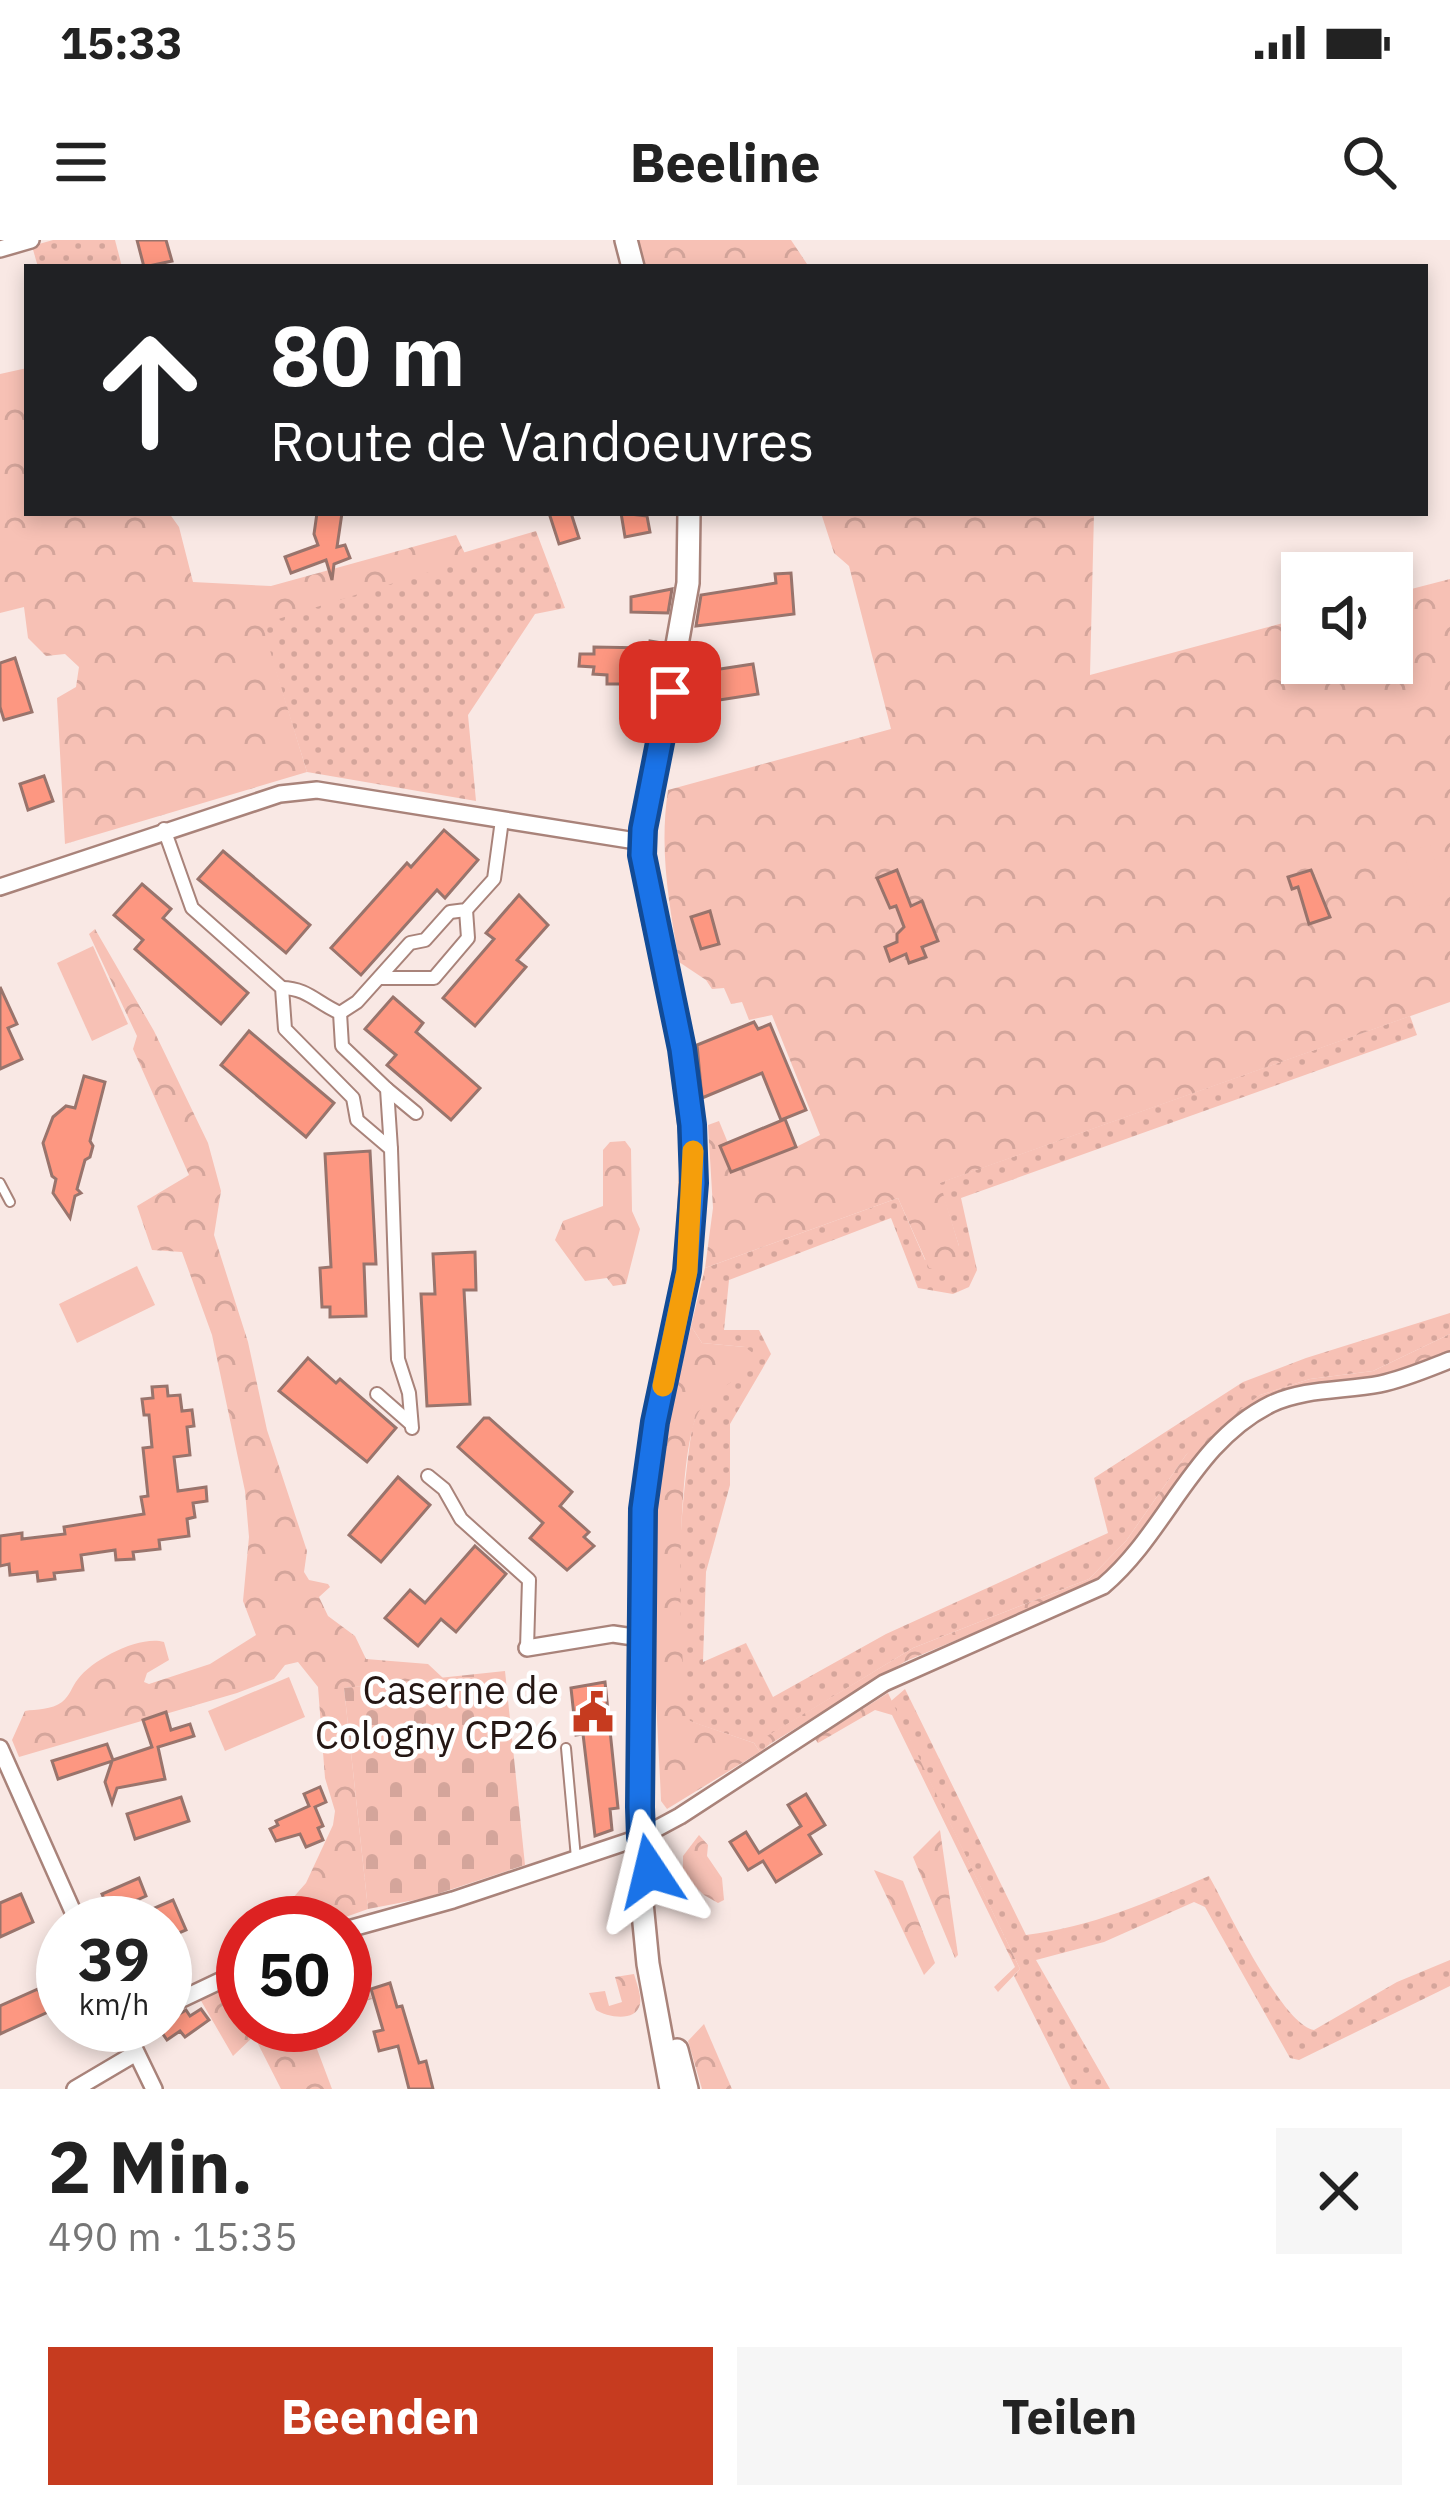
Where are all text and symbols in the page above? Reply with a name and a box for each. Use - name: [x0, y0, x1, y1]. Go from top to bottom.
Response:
- text: 15:33: [60, 13, 183, 71]
- text: Beeline: [629, 127, 821, 197]
- icon: menu: [48, 129, 114, 195]
- icon: search: [1336, 129, 1402, 195]
- text: 80 m: [270, 300, 466, 409]
- icon: ahead: [72, 312, 228, 468]
- text: Route de Vandoeuvres: [270, 406, 814, 476]
- map controls: [1281, 552, 1413, 684]
- button: sound: [1281, 552, 1413, 684]
- pin: [619, 641, 721, 743]
- icon: arrive: [637, 659, 703, 725]
- place label: Caserne de Cologny CP26: [315, 1664, 559, 1760]
- public building icon: Caserne de Cologny CP26: [570, 1689, 616, 1735]
- position arrow: [587, 1808, 713, 1934]
- speed limit sign: 50: [216, 1896, 372, 2052]
- text: 39: [78, 1919, 150, 1998]
- text: km/h: [79, 1984, 149, 2023]
- text: 2 Min.: [48, 2119, 253, 2213]
- button: close: [1276, 2128, 1402, 2254]
- text: 490 m · 15:35: [48, 2211, 298, 2262]
- button: Beenden: [48, 2347, 713, 2485]
- button: Teilen: [737, 2347, 1402, 2485]

